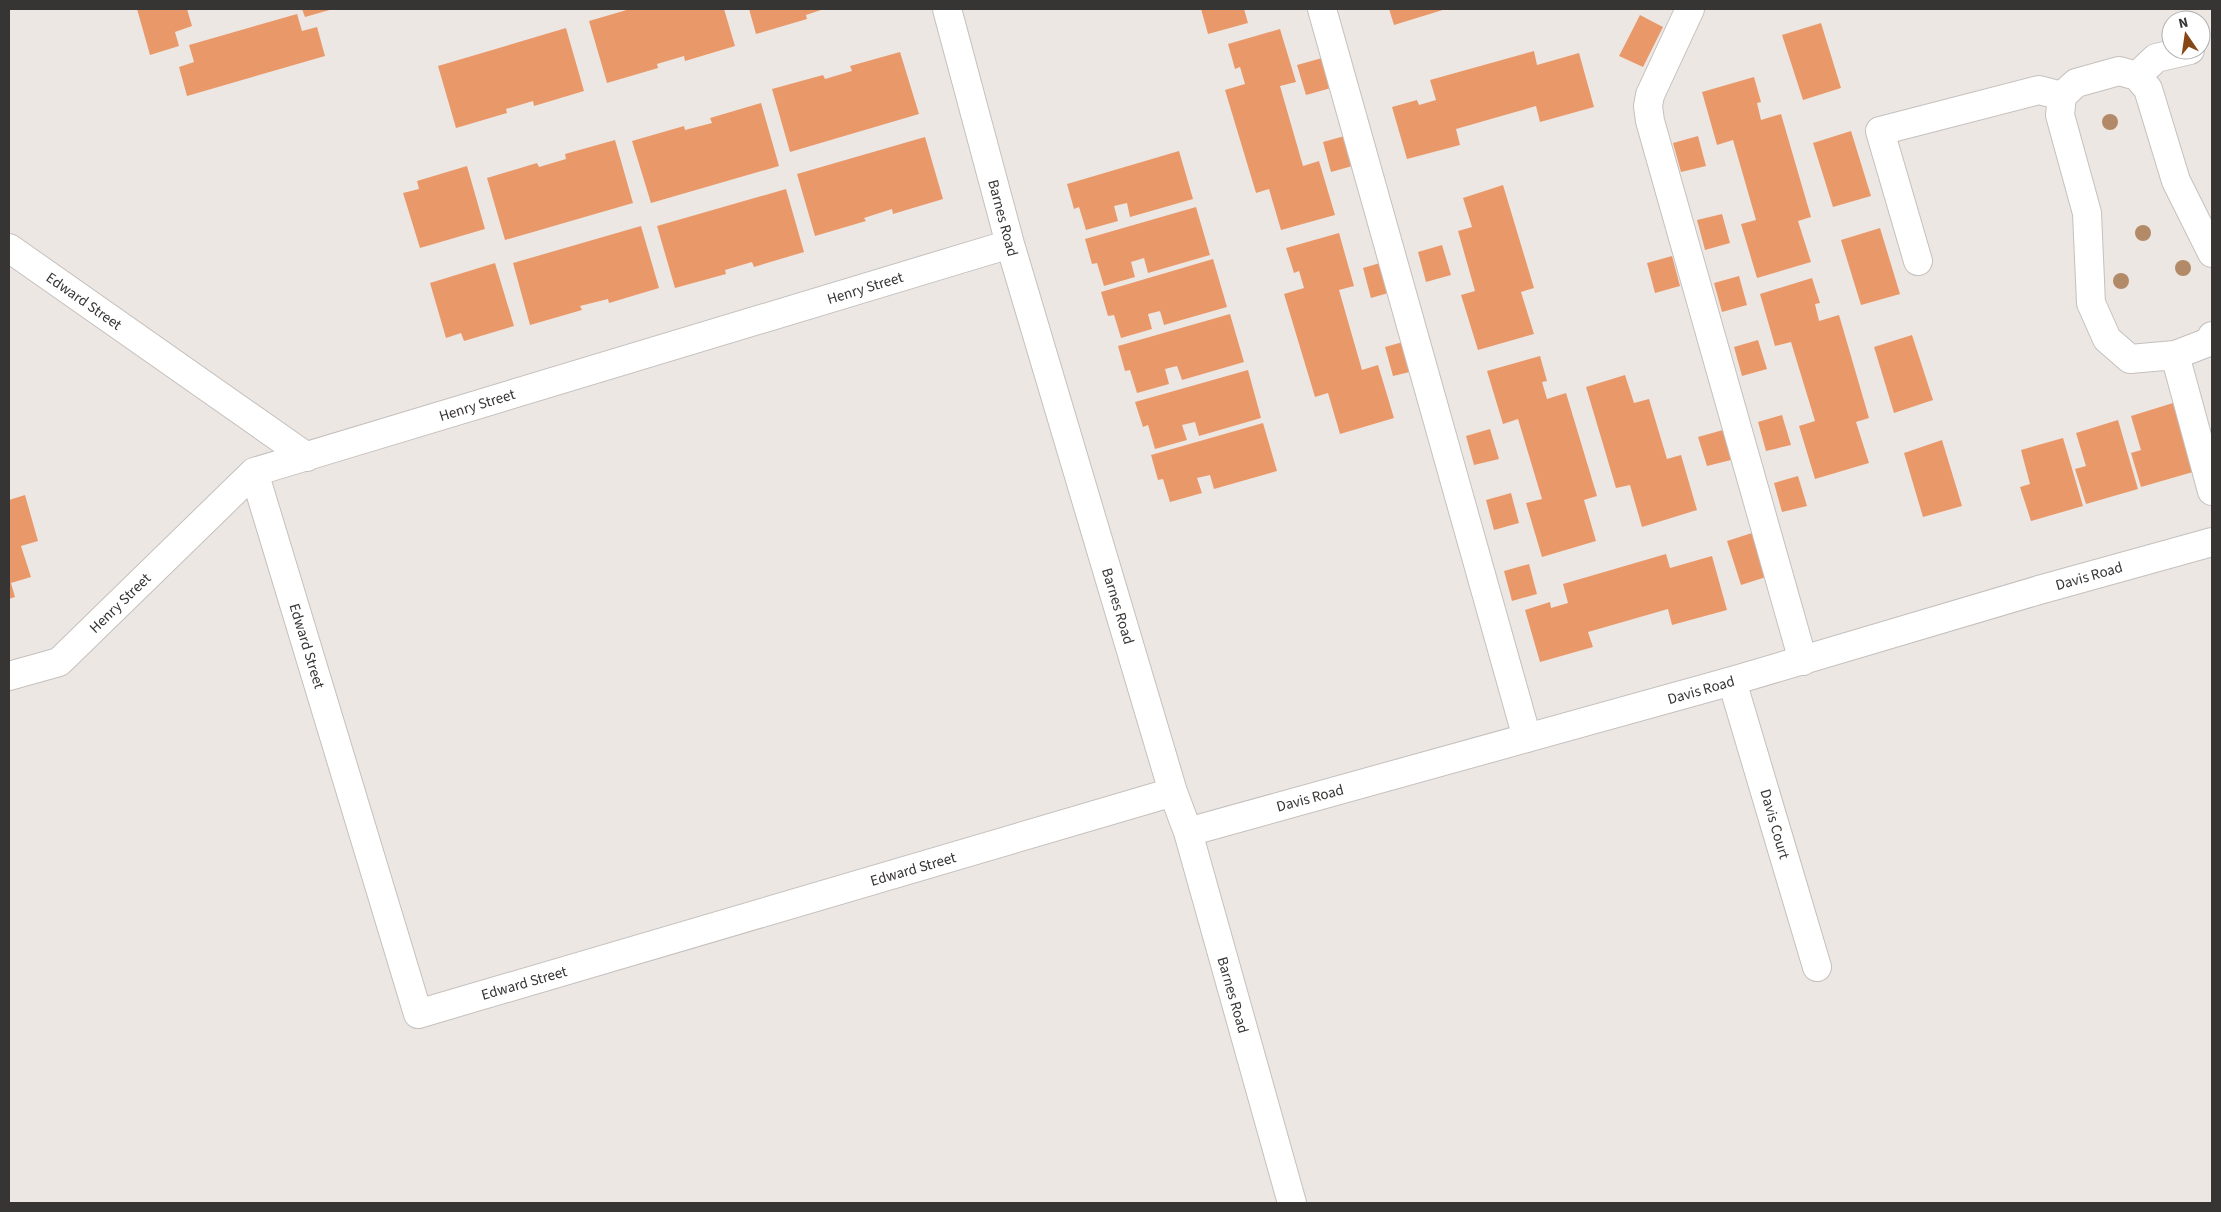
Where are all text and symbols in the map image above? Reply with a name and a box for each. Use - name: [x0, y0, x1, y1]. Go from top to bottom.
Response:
- north arrow: [2161, 10, 2211, 60]
- text: N: [2177, 13, 2190, 34]
- street label: Barnes Road: [982, 177, 1023, 259]
- street label: Edward Street: [42, 267, 126, 335]
- street label: Henry Street: [824, 267, 906, 310]
- street label: Henry Street: [436, 384, 518, 427]
- street label: Davis Road: [2053, 557, 2125, 596]
- street label: Barnes Road: [1096, 565, 1139, 647]
- street label: Henry Street: [85, 569, 156, 638]
- street label: Edward Street: [284, 601, 329, 691]
- street label: Davis Road: [1665, 671, 1737, 710]
- street label: Davis Road: [1274, 779, 1346, 818]
- street label: Davis Court: [1755, 787, 1795, 862]
- street label: Edward Street: [868, 847, 958, 892]
- street label: Barnes Road: [1212, 954, 1253, 1036]
- street label: Edward Street: [479, 961, 569, 1006]

